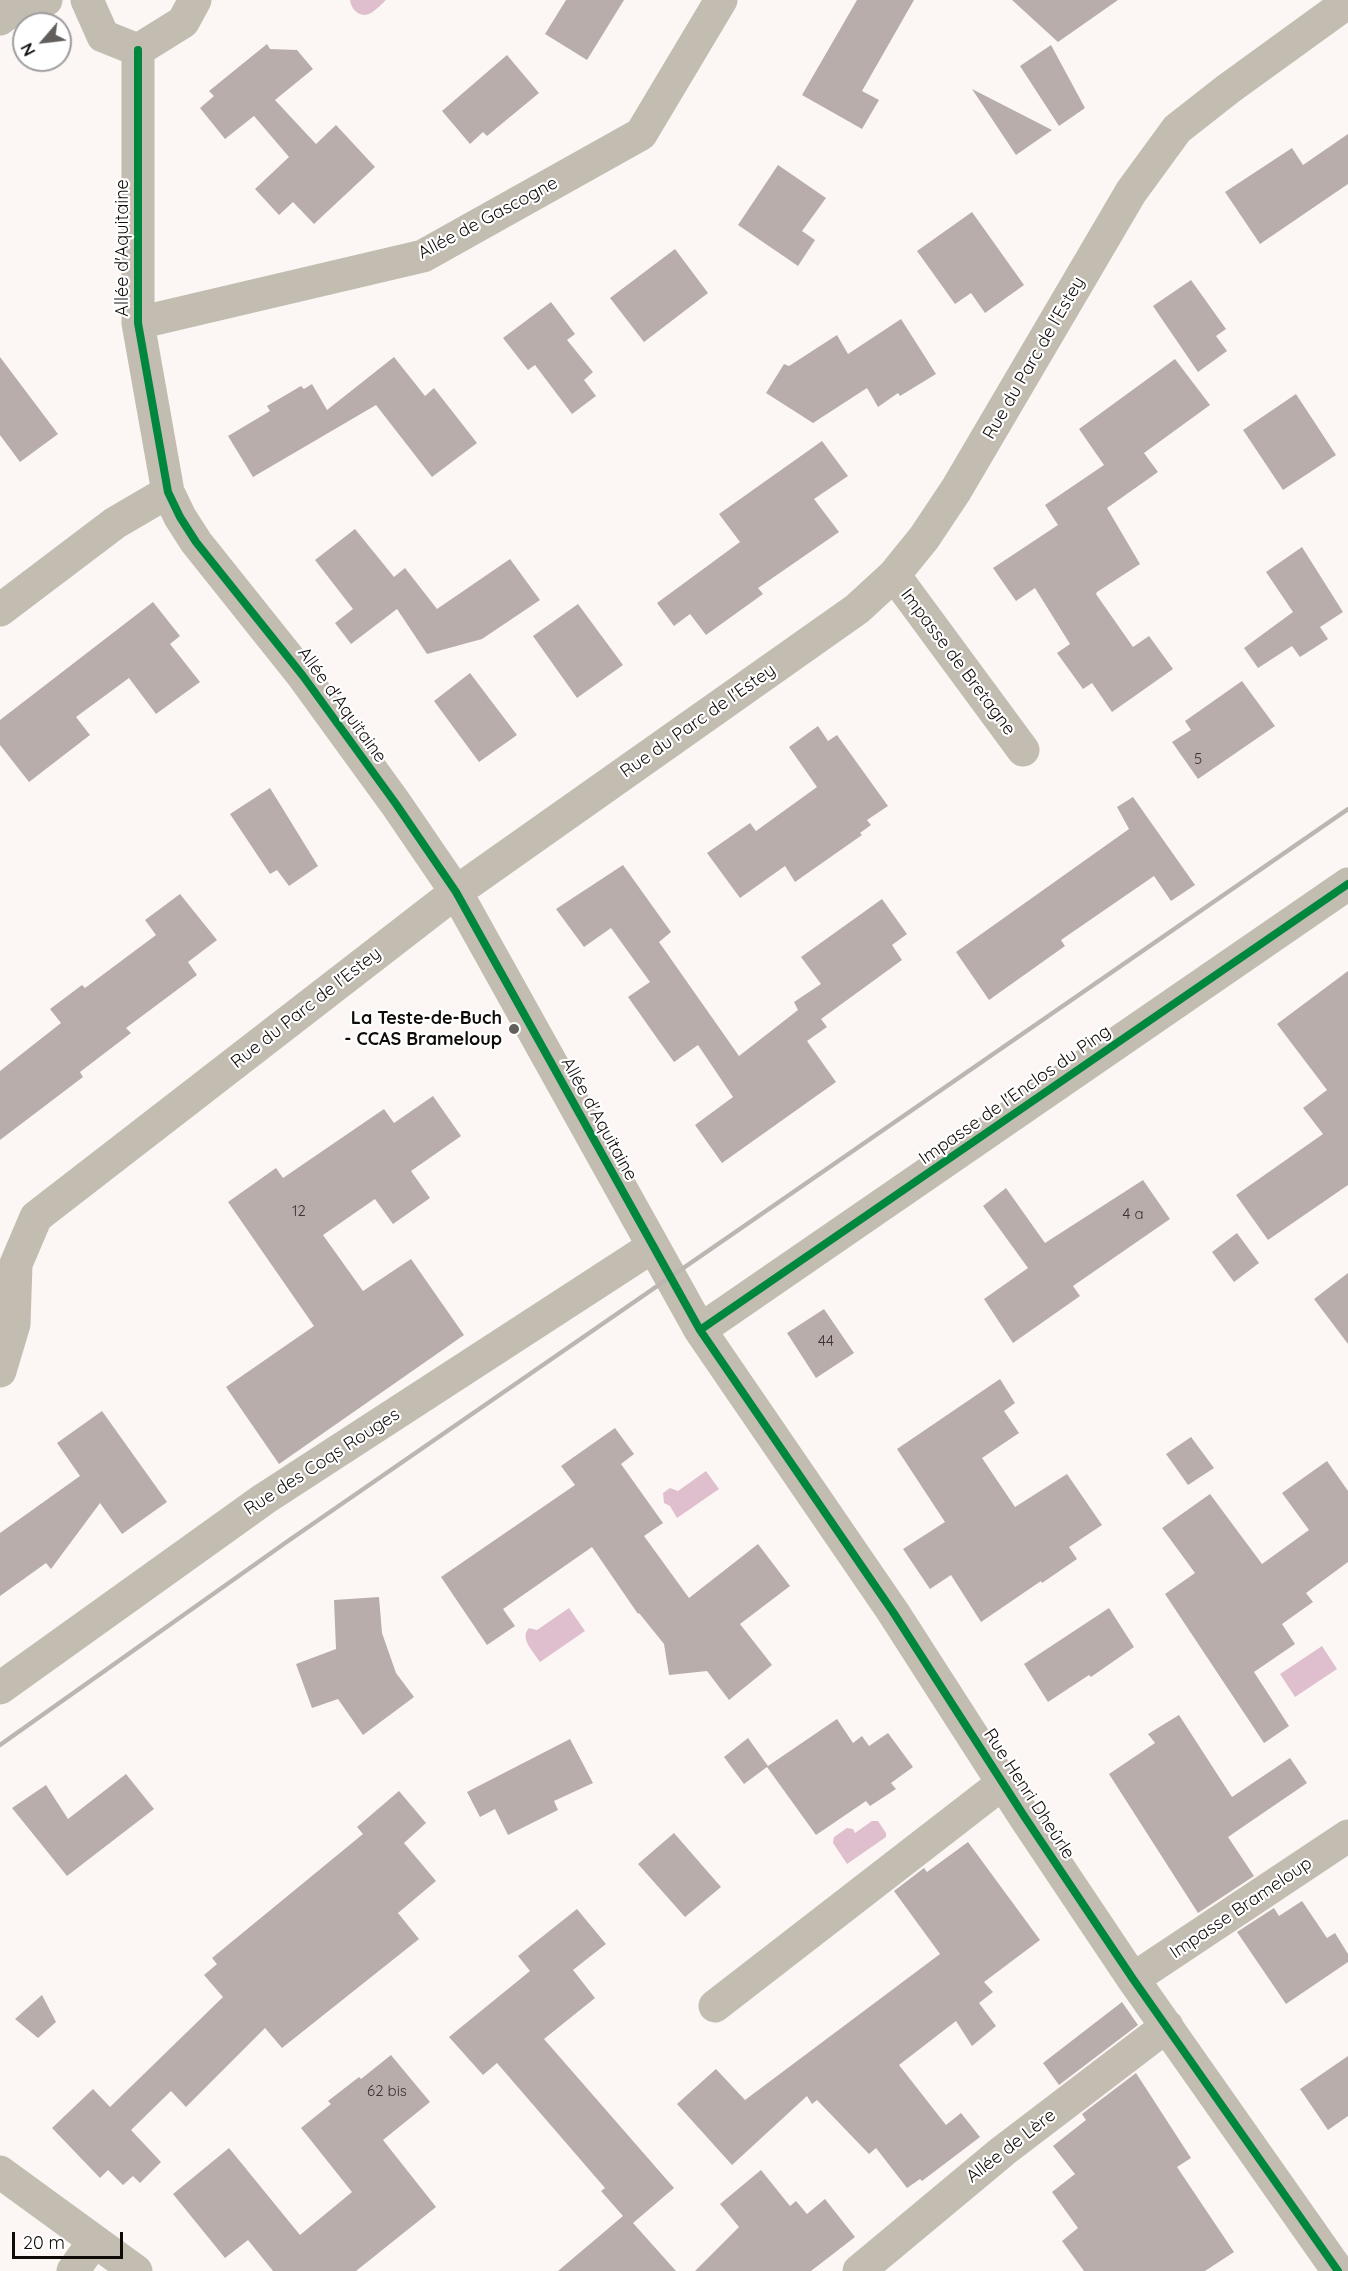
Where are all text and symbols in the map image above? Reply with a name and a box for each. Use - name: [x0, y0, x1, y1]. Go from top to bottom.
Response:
- north arrow: [12, 12, 72, 72]
- text: N: [16, 40, 39, 59]
- street label: Allée de Gascogne: [414, 172, 562, 264]
- street label: Allée d'Aquitaine: [112, 179, 134, 317]
- street label: Rue du Parc de l'Estey: [979, 273, 1089, 443]
- street label: Impasse de Bretagne: [896, 584, 1020, 740]
- street label: Allée d'Aquitaine: [293, 643, 391, 767]
- street label: Rue du Parc de l'Estey: [616, 659, 780, 783]
- house number: 5: [1194, 750, 1202, 768]
- street label: Rue du Parc de l'Estey: [227, 943, 385, 1073]
- place label: La Teste-de-Buch - CCAS Brameloup: [344, 1008, 502, 1050]
- street label: Impasse de l'Enclos du Ping: [915, 1020, 1115, 1170]
- marker: La Teste-de-Buch - CCAS Brameloup: [507, 1022, 521, 1036]
- street label: Allée d'Aquitaine: [556, 1054, 642, 1184]
- house number: 12: [292, 1202, 306, 1220]
- house number: 4 a: [1122, 1205, 1144, 1223]
- house number: 44: [818, 1332, 834, 1350]
- street label: Rue des Coqs Rouges: [240, 1404, 404, 1520]
- street label: Rue Henri Dheûrle: [979, 1725, 1079, 1863]
- street label: Impasse Brameloup: [1166, 1852, 1316, 1964]
- house number: 62 bis: [367, 2082, 407, 2100]
- street label: Allée de Lère: [962, 2104, 1060, 2188]
- scale bar: [15, 2220, 126, 2258]
- text: 20 m: [23, 2231, 65, 2254]

